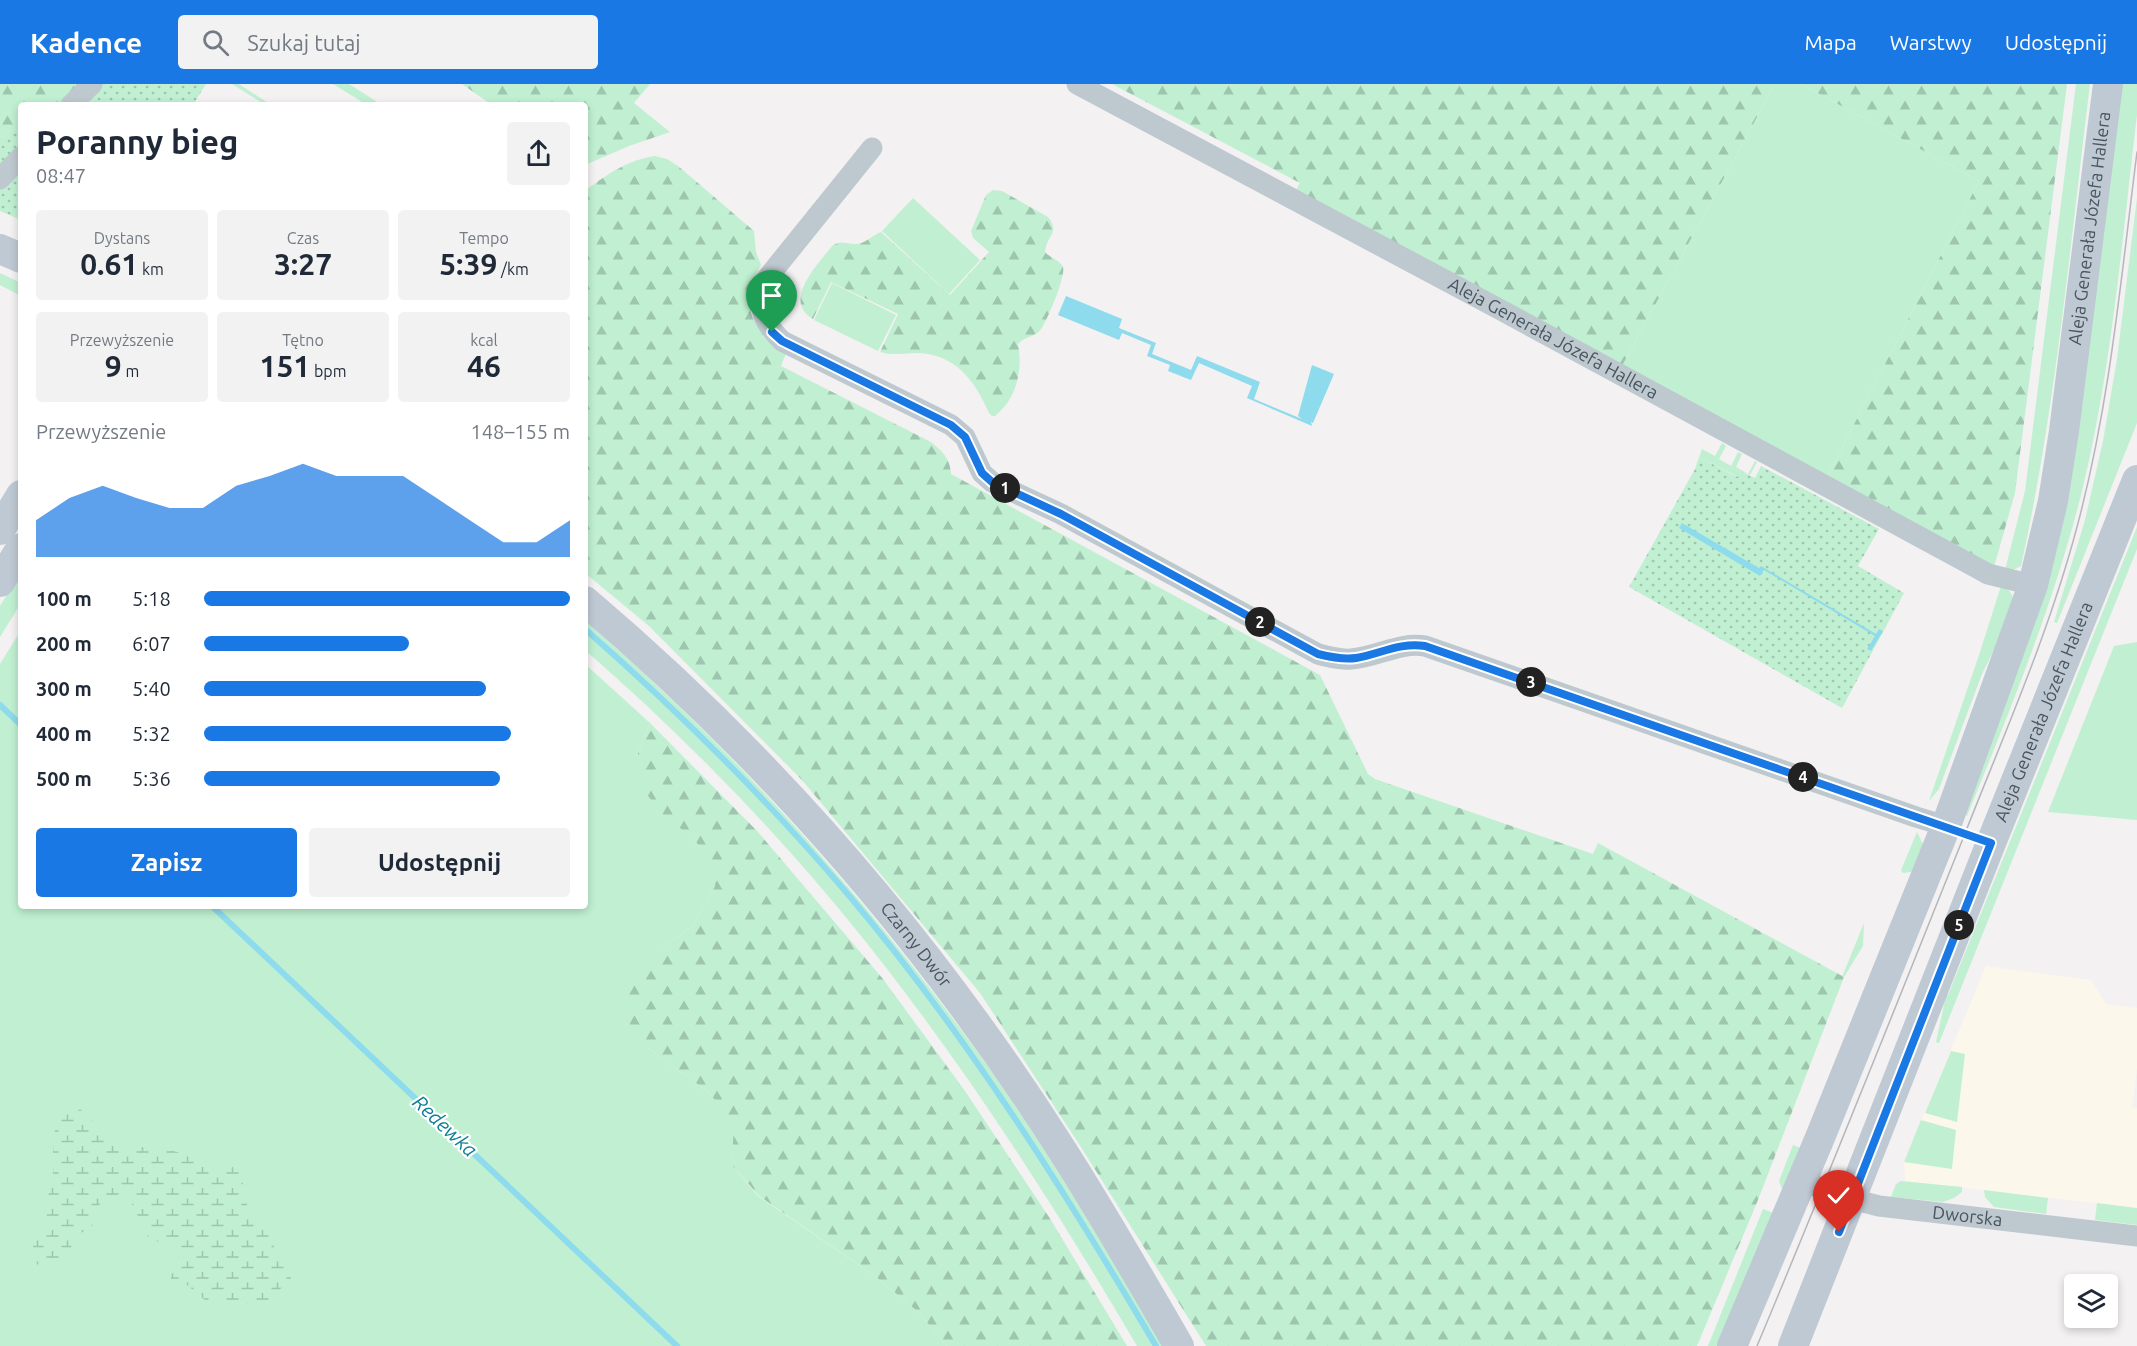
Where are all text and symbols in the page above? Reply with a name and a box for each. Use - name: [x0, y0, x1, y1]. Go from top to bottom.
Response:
- search box: [178, 15, 598, 69]
- icon: search: [199, 26, 232, 59]
- text: Kadence: [30, 27, 142, 58]
- text: Szukaj tutaj: [247, 30, 361, 55]
- text: Mapa: [1805, 30, 1857, 54]
- text: Warstwy: [1890, 30, 1972, 54]
- text: Udostępnij: [2005, 30, 2107, 54]
- street label: Aleja Generała Józefa Hallera: [2064, 110, 2113, 346]
- button: share: [507, 122, 570, 185]
- text: Poranny bieg: [36, 123, 238, 160]
- text: 08:47: [36, 164, 86, 187]
- text: Dystans: [94, 229, 150, 247]
- text: Czas: [287, 229, 319, 247]
- text: Tempo: [459, 229, 509, 247]
- text: 0.61: [80, 247, 138, 281]
- text: 3:27: [274, 247, 332, 281]
- text: 5:39: [439, 247, 497, 281]
- text: km: [138, 260, 164, 278]
- text: /km: [497, 260, 529, 278]
- pin: [746, 270, 797, 332]
- street label: Aleja Generała Józefa Hallera: [1445, 273, 1662, 402]
- icon: arrive: [755, 279, 788, 312]
- text: Przewyższenie: [70, 331, 174, 349]
- text: Tętno: [282, 331, 324, 349]
- text: kcal: [470, 331, 498, 349]
- text: 9: [105, 349, 122, 383]
- text: 151: [260, 349, 310, 383]
- text: 46: [467, 349, 501, 383]
- text: m: [122, 362, 139, 380]
- text: bpm: [310, 362, 346, 380]
- text: Przewyższenie: [36, 420, 166, 443]
- text: 148–155 m: [471, 420, 570, 443]
- pin: 1: [990, 473, 1020, 503]
- text: 1: [1000, 479, 1010, 497]
- text: 100 m: [36, 587, 92, 610]
- text: 5:18: [132, 587, 171, 610]
- street label: Aleja Generała Józefa Hallera: [1990, 599, 2096, 824]
- pin: 2: [1245, 607, 1275, 637]
- text: 2: [1255, 613, 1265, 631]
- text: 200 m: [36, 632, 92, 655]
- text: 6:07: [132, 632, 171, 655]
- pin: 3: [1516, 667, 1546, 697]
- text: 3: [1526, 673, 1536, 691]
- text: 300 m: [36, 677, 92, 700]
- text: 5:40: [132, 677, 171, 700]
- text: 400 m: [36, 722, 92, 745]
- text: 5:32: [132, 722, 171, 745]
- pin: 4: [1788, 762, 1818, 792]
- text: 500 m: [36, 767, 92, 790]
- text: 5:36: [132, 767, 171, 790]
- text: 4: [1798, 768, 1808, 786]
- button: Zapisz: [36, 828, 297, 897]
- button: Udostępnij: [309, 828, 570, 897]
- street label: Czarny Dwór: [877, 898, 956, 991]
- pin: 5: [1944, 910, 1974, 940]
- text: 5: [1954, 916, 1964, 934]
- water label: Redewka: [408, 1090, 482, 1161]
- pin: [1813, 1170, 1864, 1232]
- icon: check: [1822, 1179, 1855, 1212]
- street label: Dworska: [1932, 1201, 2004, 1229]
- map controls: [2064, 1274, 2118, 1328]
- button: layers: [2064, 1274, 2118, 1328]

